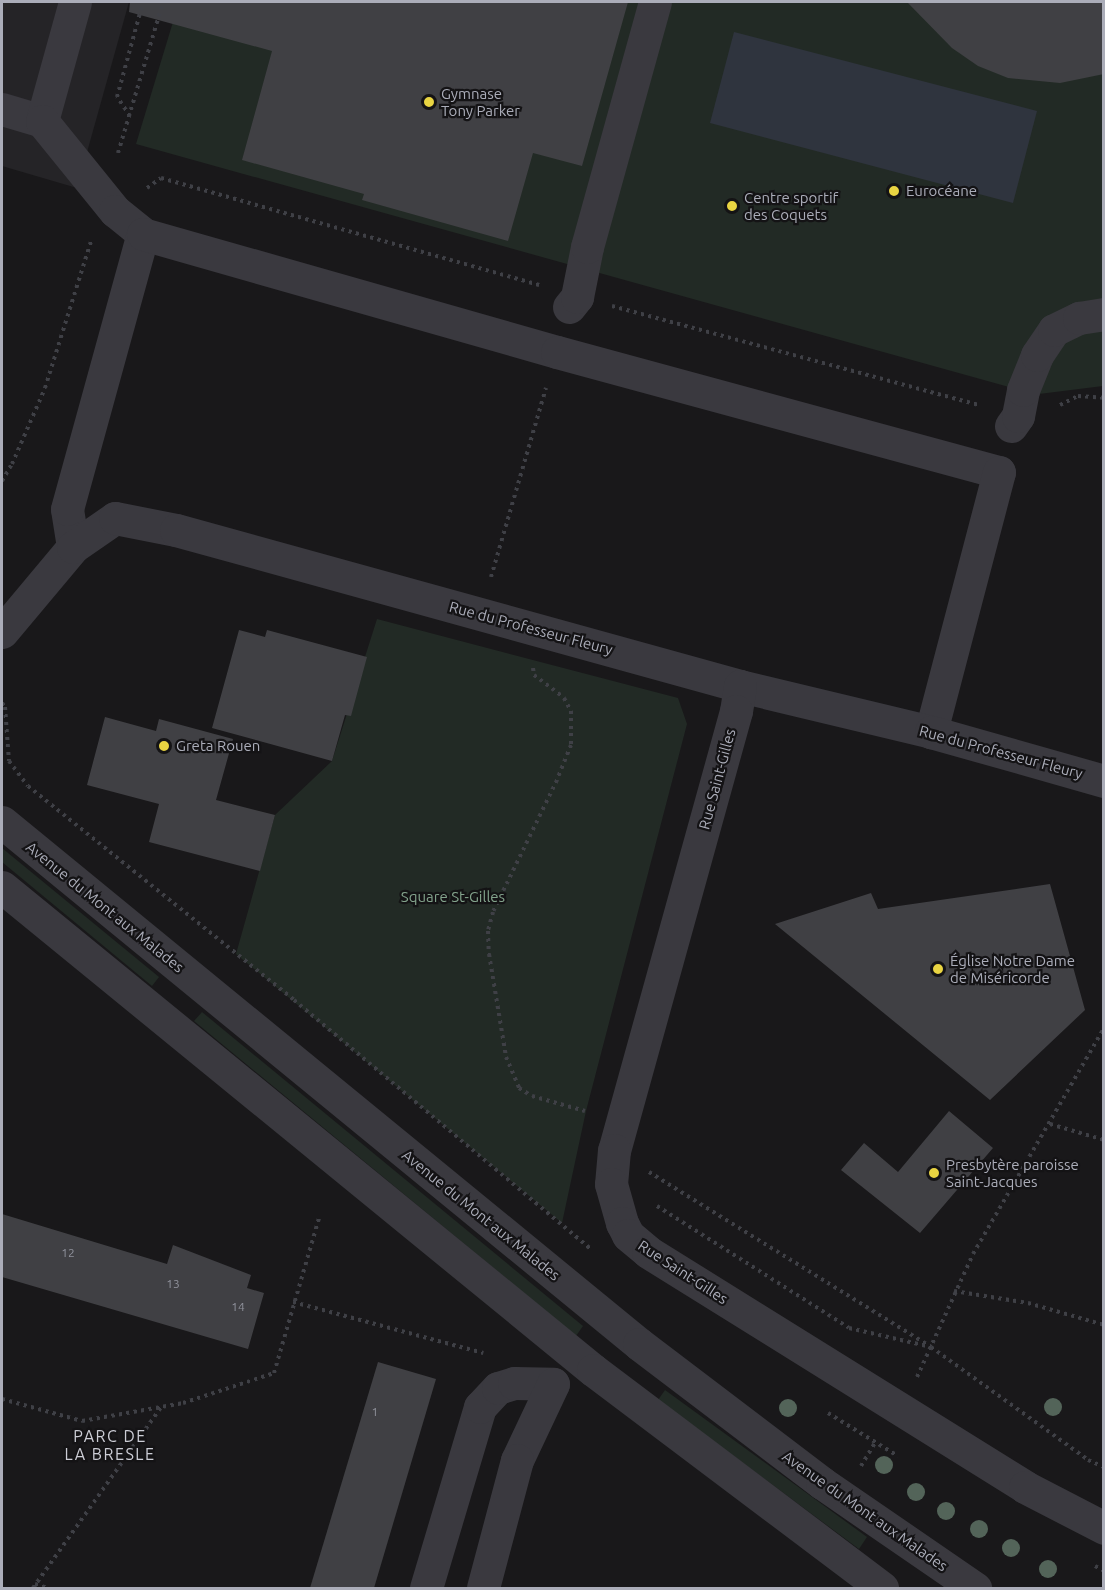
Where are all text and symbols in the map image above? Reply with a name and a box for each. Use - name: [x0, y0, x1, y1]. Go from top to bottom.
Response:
- place label: Gymnase Tony Parker: [441, 84, 520, 119]
- marker: Gymnase Tony Parker: [422, 95, 436, 109]
- place label: Eurocéane: [906, 182, 977, 200]
- marker: Eurocéane: [887, 184, 901, 198]
- place label: Centre sportif des Coquets: [744, 188, 838, 223]
- marker: Centre sportif des Coquets: [725, 199, 739, 213]
- street label: Rue du Professeur Fleury: [447, 597, 615, 659]
- street label: Rue du Professeur Fleury: [917, 721, 1085, 783]
- street label: Rue Saint-Gilles: [695, 727, 739, 831]
- place label: Greta Rouen: [176, 737, 260, 755]
- marker: Greta Rouen: [157, 739, 171, 753]
- street label: Avenue du Mont aux Malades: [23, 838, 187, 976]
- park label: Square St-Gilles: [401, 888, 505, 906]
- place label: Église Notre Dame de Miséricorde: [950, 951, 1075, 986]
- marker: Église Notre Dame de Miséricorde: [931, 962, 945, 976]
- street label: Avenue du Mont aux Malades: [399, 1146, 563, 1284]
- place label: Presbytère paroisse Saint-Jacques: [946, 1155, 1079, 1190]
- marker: Presbytère paroisse Saint-Jacques: [927, 1166, 941, 1180]
- street label: Rue Saint-Gilles: [635, 1236, 731, 1308]
- house number: 12: [61, 1246, 75, 1260]
- house number: 13: [166, 1277, 180, 1291]
- house number: 14: [231, 1300, 245, 1314]
- house number: 1: [372, 1405, 378, 1419]
- district label: PARC DE LA BRESLE: [65, 1426, 155, 1464]
- street label: Avenue du Mont aux Malades: [779, 1447, 951, 1575]

